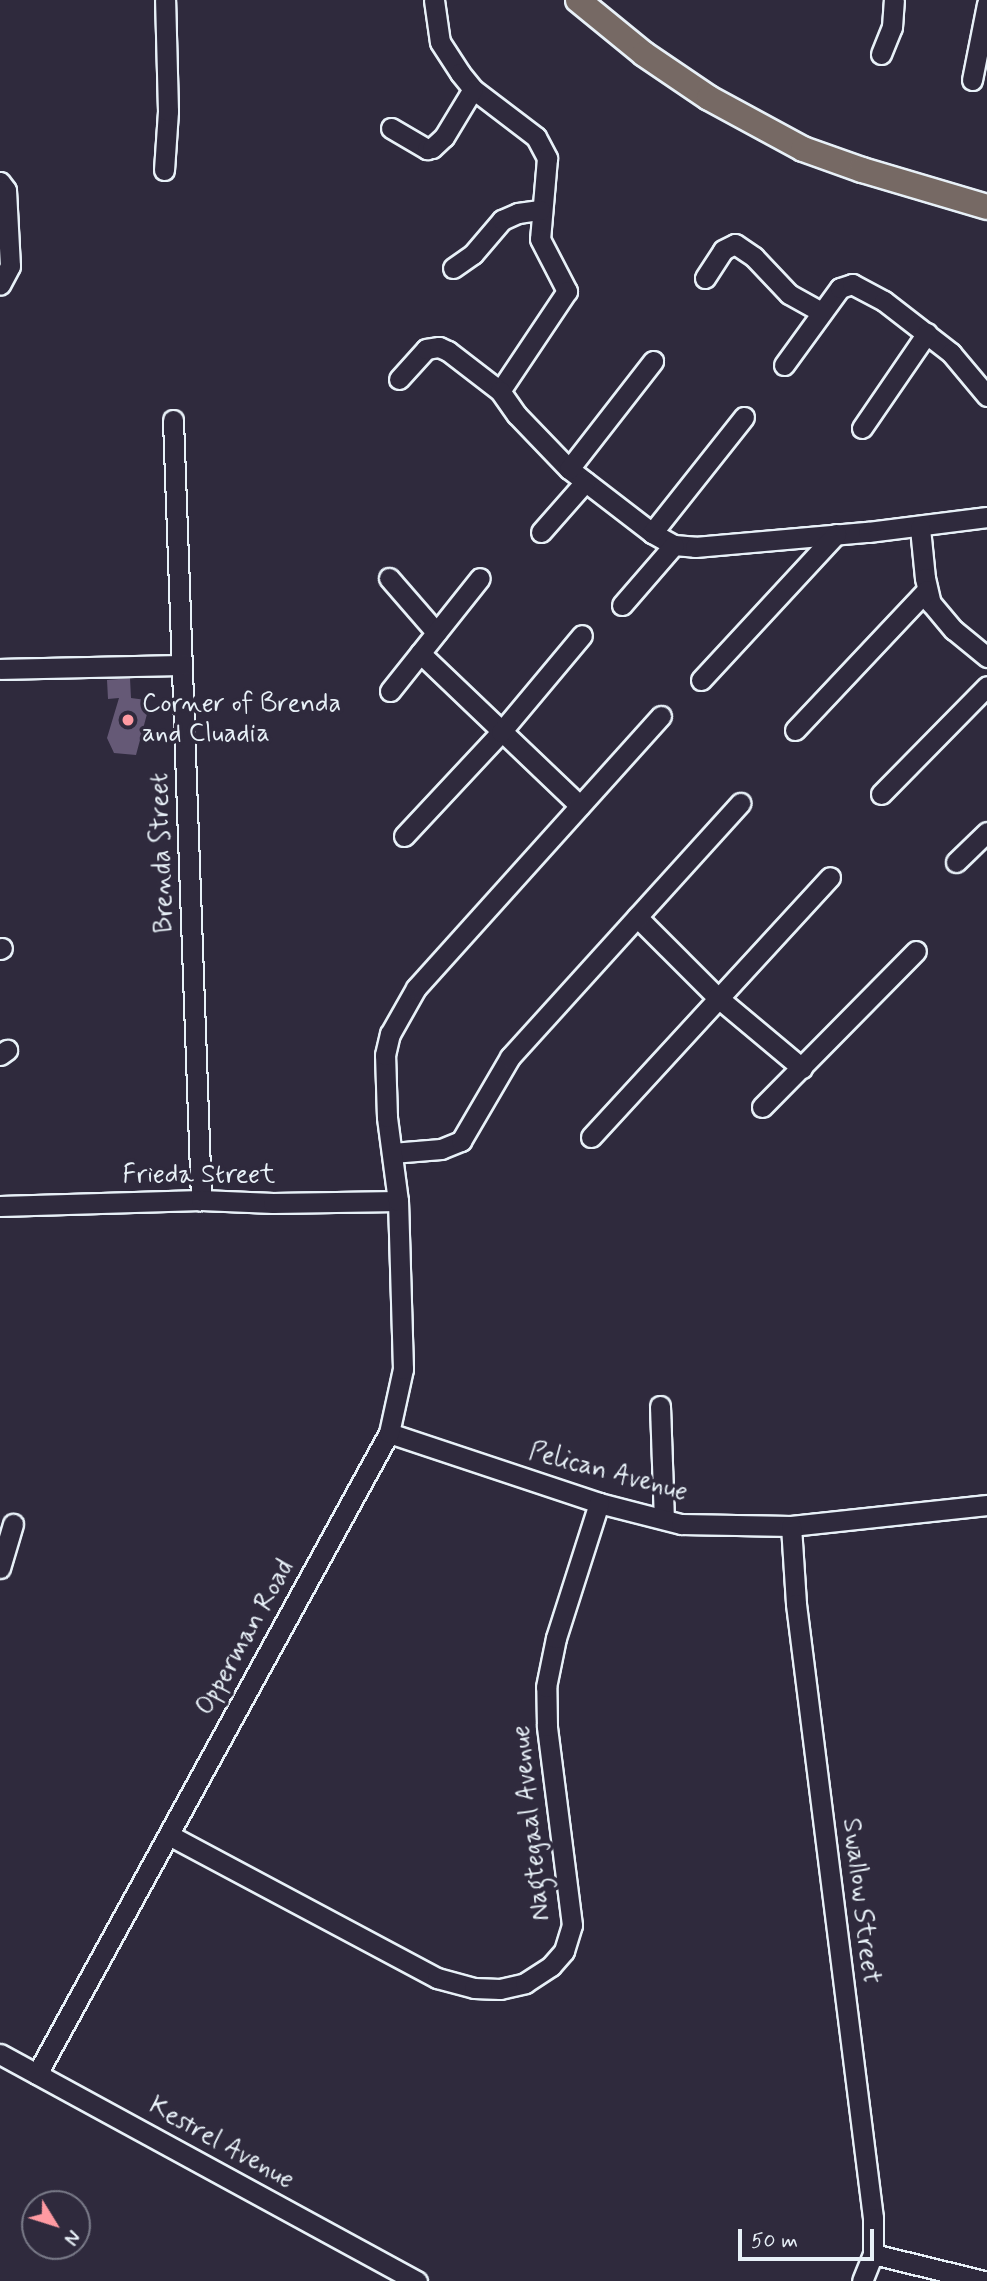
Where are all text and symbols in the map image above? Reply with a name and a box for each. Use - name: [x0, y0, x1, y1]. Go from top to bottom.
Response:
- place label: Corner of Brenda and Cluadia: [142, 689, 344, 750]
- marker: Corner of Brenda and Cluadia: [120, 712, 136, 728]
- street label: Brenda Street: [145, 770, 181, 936]
- street label: Frieda Street: [123, 1160, 275, 1192]
- street label: Pelican Avenue: [523, 1436, 693, 1510]
- street label: Opperman Road: [191, 1555, 301, 1721]
- street label: Nagtegaal Avenue: [506, 1721, 558, 1925]
- street label: Swallow Street: [834, 1817, 886, 1985]
- street label: Kestrel Avenue: [140, 2090, 302, 2198]
- north arrow: [21, 2190, 91, 2260]
- scale bar: [742, 2214, 878, 2258]
- text: N: [58, 2224, 85, 2250]
- text: 50 m: [751, 2227, 798, 2255]

